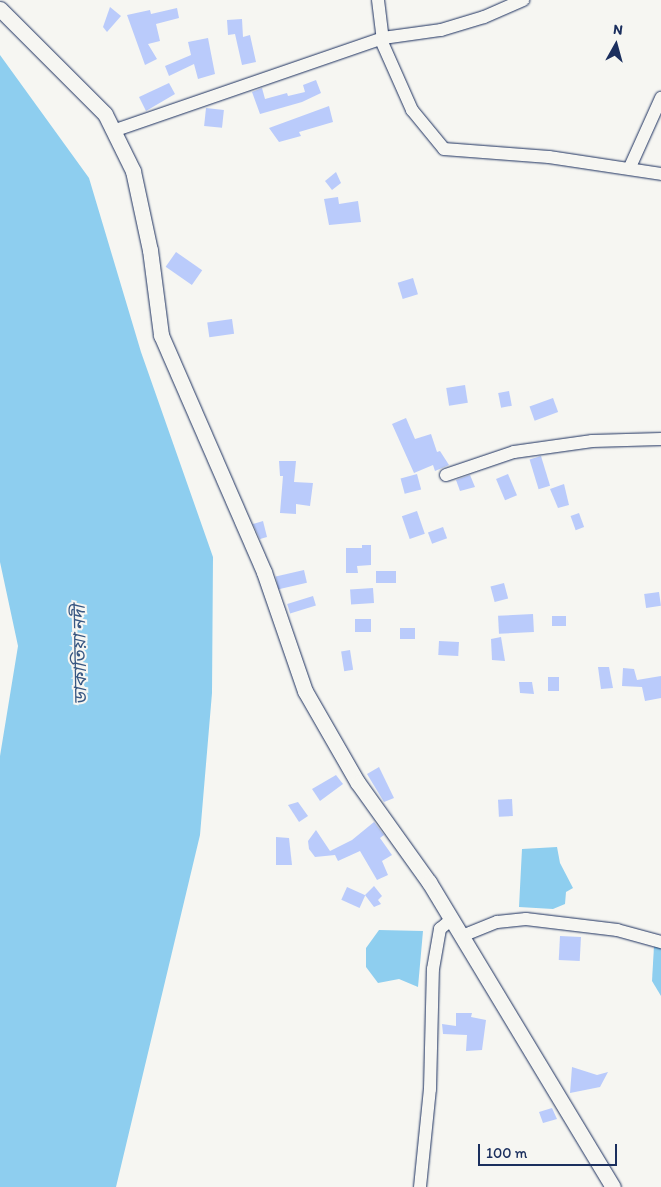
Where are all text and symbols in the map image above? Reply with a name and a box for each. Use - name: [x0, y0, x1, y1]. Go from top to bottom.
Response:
- north arrow: [591, 20, 641, 70]
- text: N: [612, 21, 624, 39]
- water label: ডাকাতিয়া নদী: [68, 605, 92, 705]
- scale bar: [481, 1134, 620, 1166]
- text: 100 m: [486, 1144, 527, 1162]

